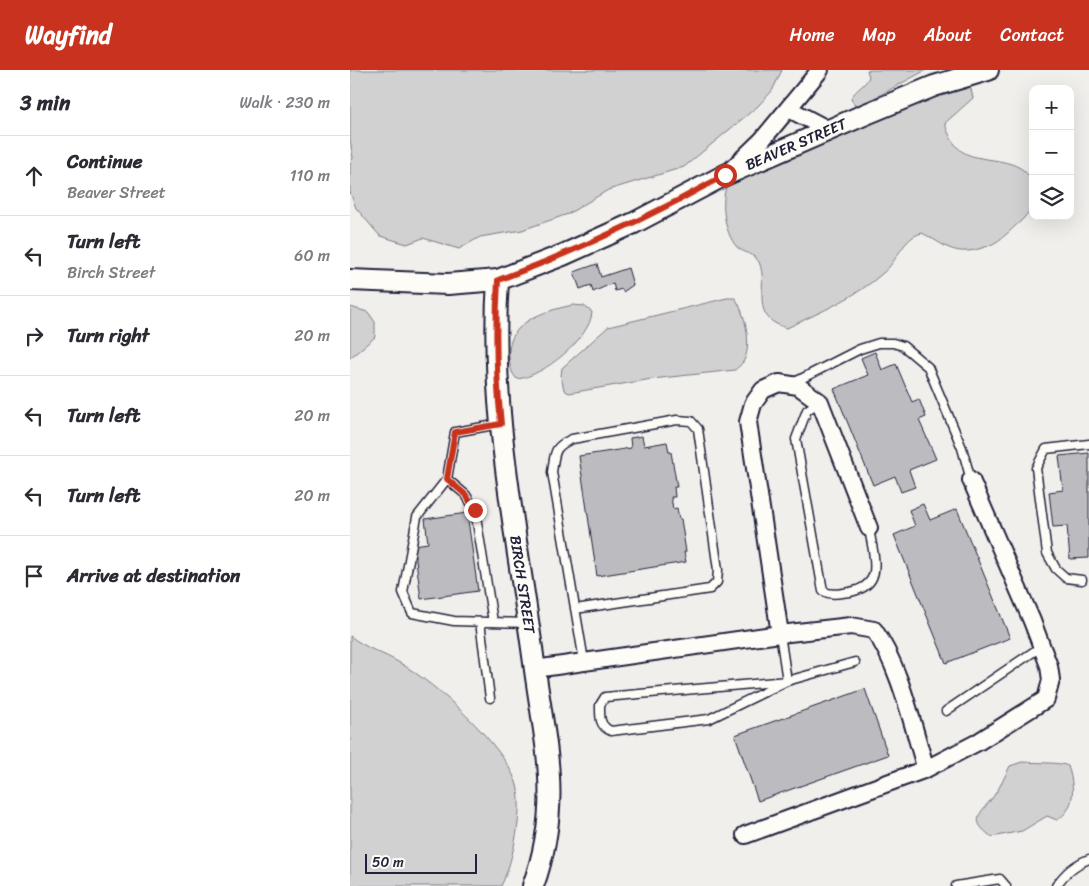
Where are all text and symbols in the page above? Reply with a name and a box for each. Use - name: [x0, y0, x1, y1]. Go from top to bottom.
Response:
- text: Wayfind: [25, 14, 111, 56]
- text: Home: [790, 19, 835, 51]
- text: Map: [863, 19, 896, 51]
- text: About: [924, 19, 972, 51]
- text: Contact: [1000, 19, 1064, 51]
- text: 3 min: [20, 84, 70, 122]
- map controls: [1029, 85, 1074, 220]
- button: +: [1029, 85, 1074, 130]
- text: Walk · 230 m: [239, 88, 330, 117]
- street label: BEAVER STREET: [741, 110, 852, 178]
- button: −: [1029, 130, 1074, 175]
- text: Continue: [67, 145, 143, 178]
- text: 110 m: [290, 161, 330, 190]
- icon: ahead: [20, 162, 48, 190]
- route start: [714, 164, 737, 187]
- button: layers: [1029, 175, 1074, 220]
- text: Beaver Street: [67, 178, 166, 207]
- text: Turn left: [67, 225, 140, 258]
- text: 60 m: [294, 241, 330, 270]
- icon: left: [20, 242, 48, 270]
- text: Birch Street: [67, 258, 155, 287]
- text: Turn right: [67, 319, 149, 352]
- text: 20 m: [294, 321, 330, 350]
- icon: right: [20, 322, 48, 350]
- text: Turn left: [67, 399, 140, 432]
- text: 20 m: [294, 401, 330, 430]
- icon: left: [20, 402, 48, 430]
- text: Turn left: [67, 479, 140, 512]
- text: 20 m: [294, 481, 330, 510]
- icon: left: [20, 482, 48, 510]
- route end: [464, 499, 487, 522]
- street label: BIRCH STREET: [502, 534, 543, 636]
- text: Arrive at destination: [67, 559, 240, 592]
- icon: arrive: [20, 562, 48, 590]
- text: 50 m: [372, 850, 404, 875]
- scale bar: [365, 851, 478, 874]

